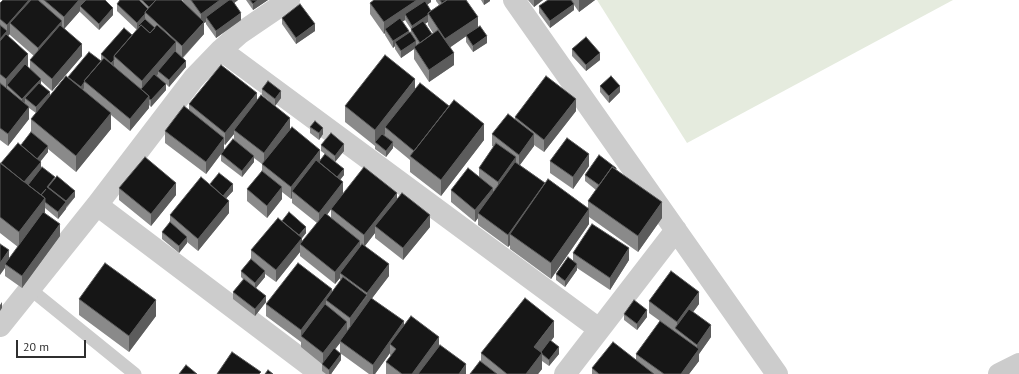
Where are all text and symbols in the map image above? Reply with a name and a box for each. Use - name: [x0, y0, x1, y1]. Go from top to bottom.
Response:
- scale bar: [18, 332, 88, 358]
- text: 20 m: [23, 339, 49, 354]

